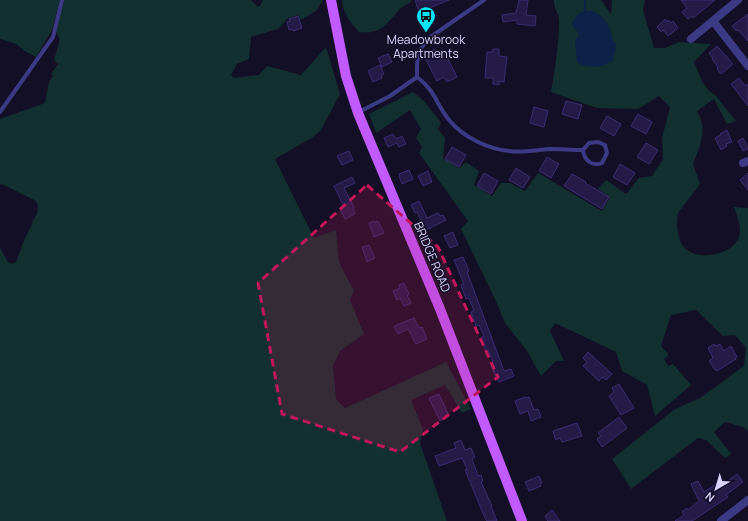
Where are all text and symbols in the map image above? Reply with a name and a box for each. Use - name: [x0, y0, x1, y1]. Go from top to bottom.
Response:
- bus stop icon: Meadowbrook Apartments: [415, 5, 437, 33]
- place label: Meadowbrook Apartments: [387, 31, 466, 62]
- street label: BRIDGE ROAD: [410, 219, 455, 295]
- north arrow: [696, 469, 736, 509]
- text: N: [702, 489, 717, 506]

